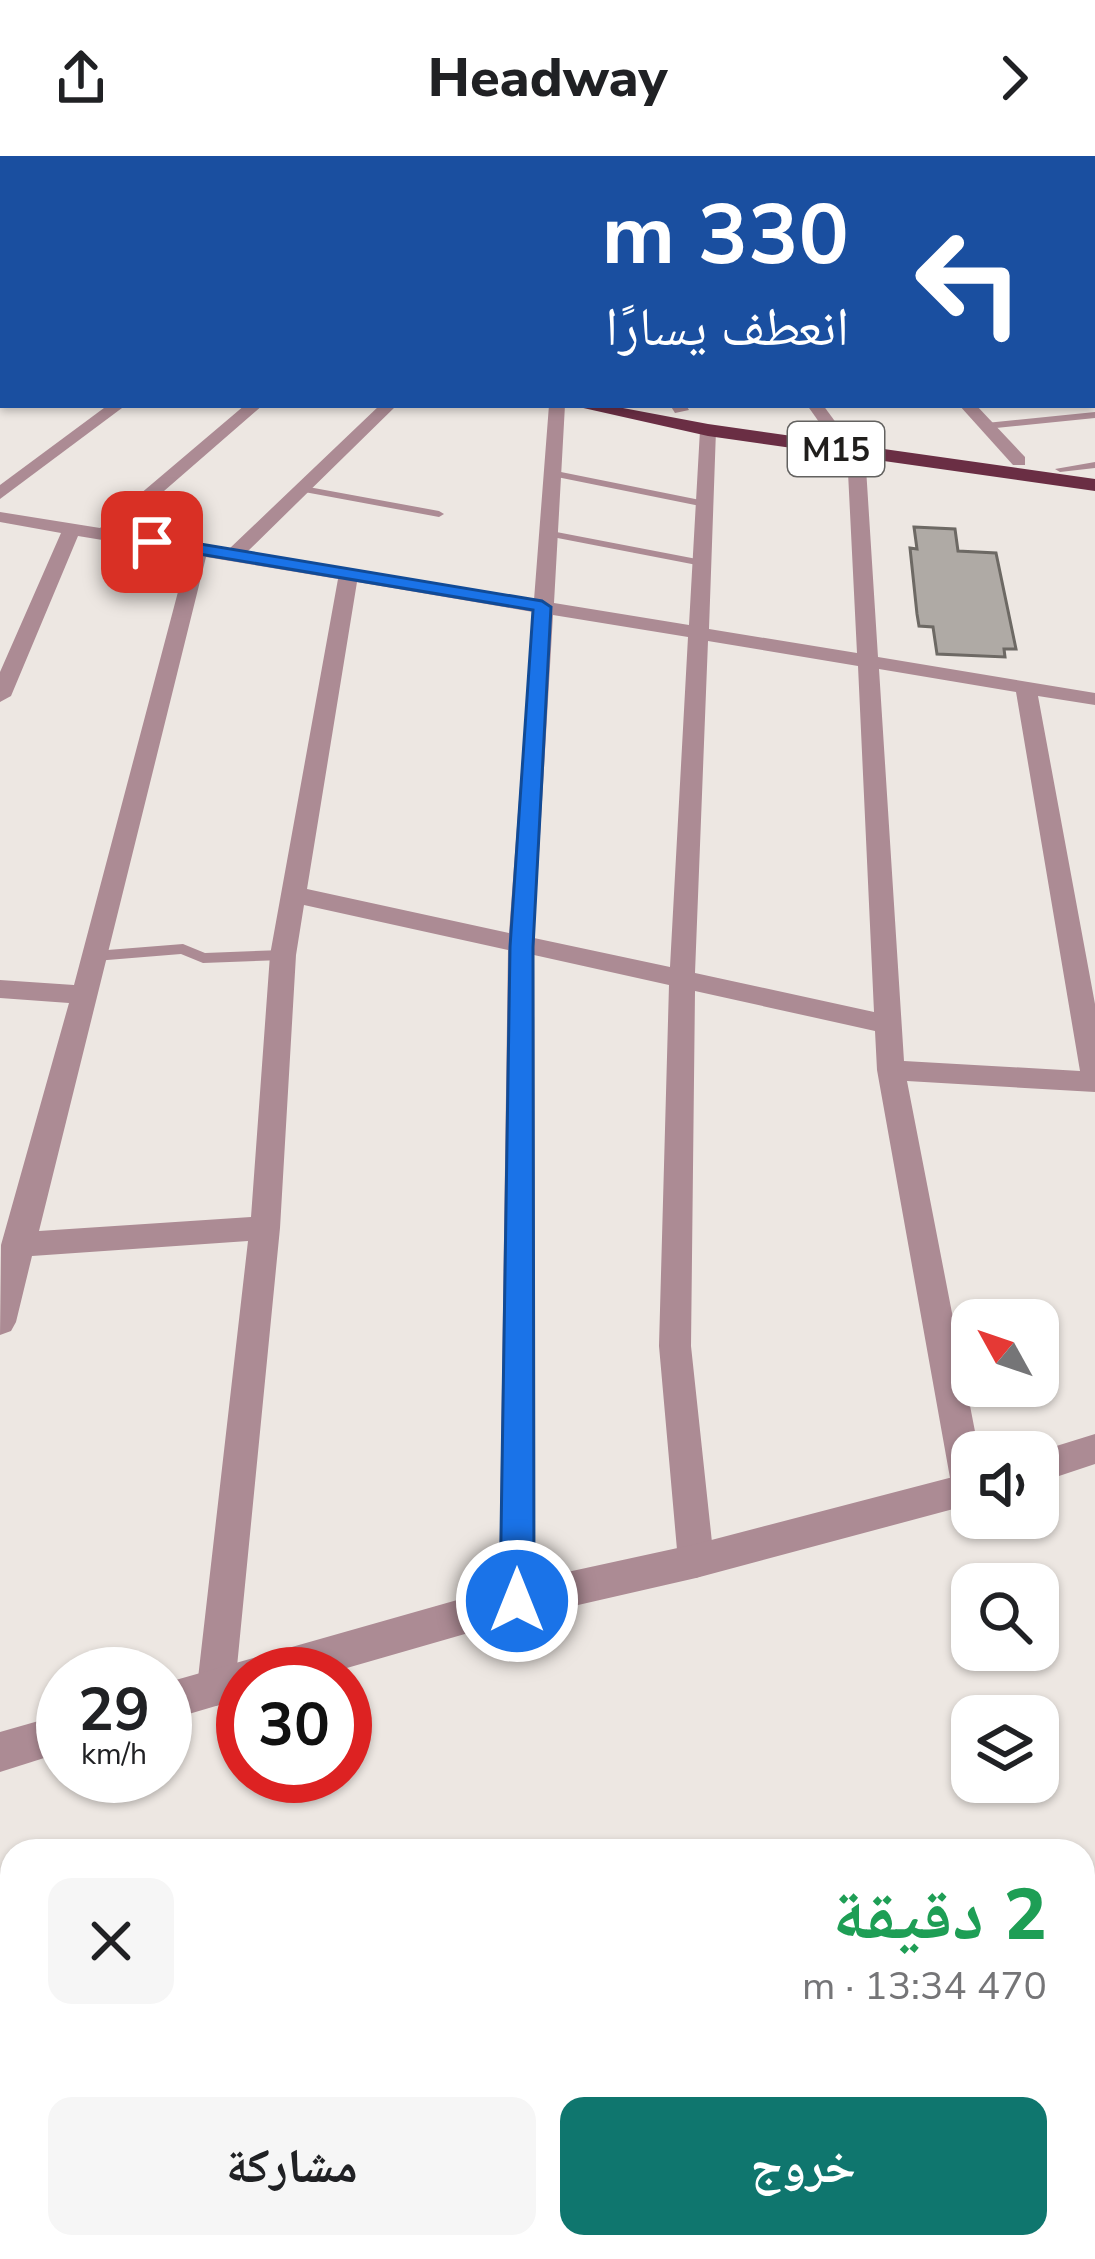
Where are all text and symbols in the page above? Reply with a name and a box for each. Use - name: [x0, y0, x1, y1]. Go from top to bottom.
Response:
- text: Headway: [428, 41, 667, 115]
- icon: share: [48, 45, 114, 111]
- icon: forward: [981, 45, 1047, 111]
- text: 330 m: [601, 178, 849, 293]
- icon: left: [891, 204, 1047, 360]
- text: انعطف يسارًا: [605, 290, 849, 364]
- road number: M15: [788, 422, 884, 476]
- pin: [101, 491, 203, 593]
- icon: arrive: [119, 509, 185, 575]
- north arrow: [951, 1299, 1059, 1407]
- map controls: [951, 1299, 1059, 1803]
- button: sound: [951, 1431, 1059, 1539]
- position arrow: [454, 1538, 580, 1664]
- button: search: [951, 1563, 1059, 1671]
- speed limit sign: 30: [216, 1647, 372, 1803]
- text: 29: [78, 1669, 150, 1751]
- button: layers: [951, 1695, 1059, 1803]
- text: km/h: [81, 1734, 147, 1775]
- text: 2 دقيقة: [833, 1866, 1047, 1964]
- button: close: [48, 1878, 174, 2004]
- text: 470 m · 13:34: [802, 1960, 1047, 2013]
- button: مشاركة: [48, 2097, 536, 2235]
- button: خروج: [560, 2097, 1047, 2235]

